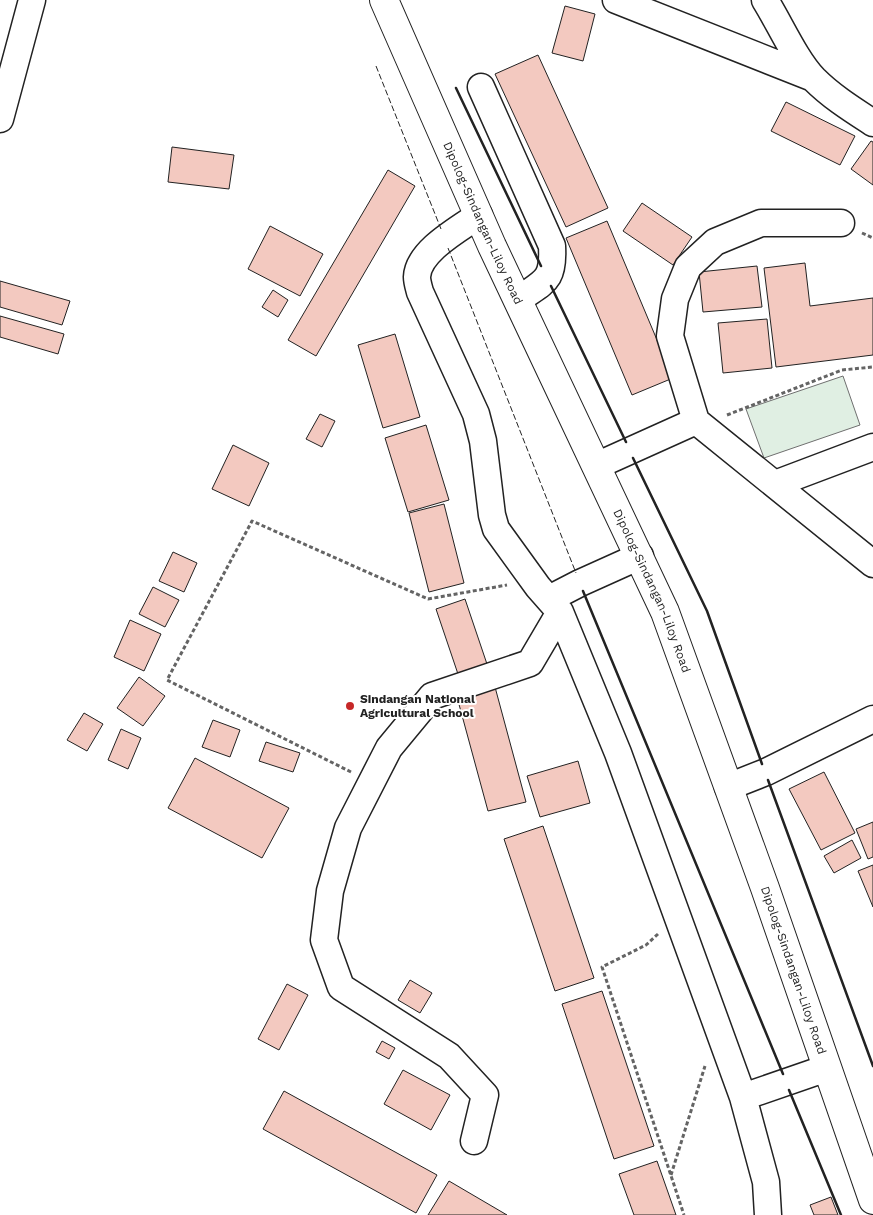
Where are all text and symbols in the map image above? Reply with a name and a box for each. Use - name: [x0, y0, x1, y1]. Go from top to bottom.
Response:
- street label: Dipolog-Sindangan-Liloy Road: [440, 140, 526, 307]
- street label: Dipolog-Sindangan-Liloy Road: [610, 507, 693, 675]
- place label: Sindangan National Agricultural School: [360, 692, 475, 720]
- marker: Sindangan National Agricultural School: [344, 700, 356, 712]
- street label: Dipolog-Sindangan-Liloy Road: [758, 884, 829, 1056]

